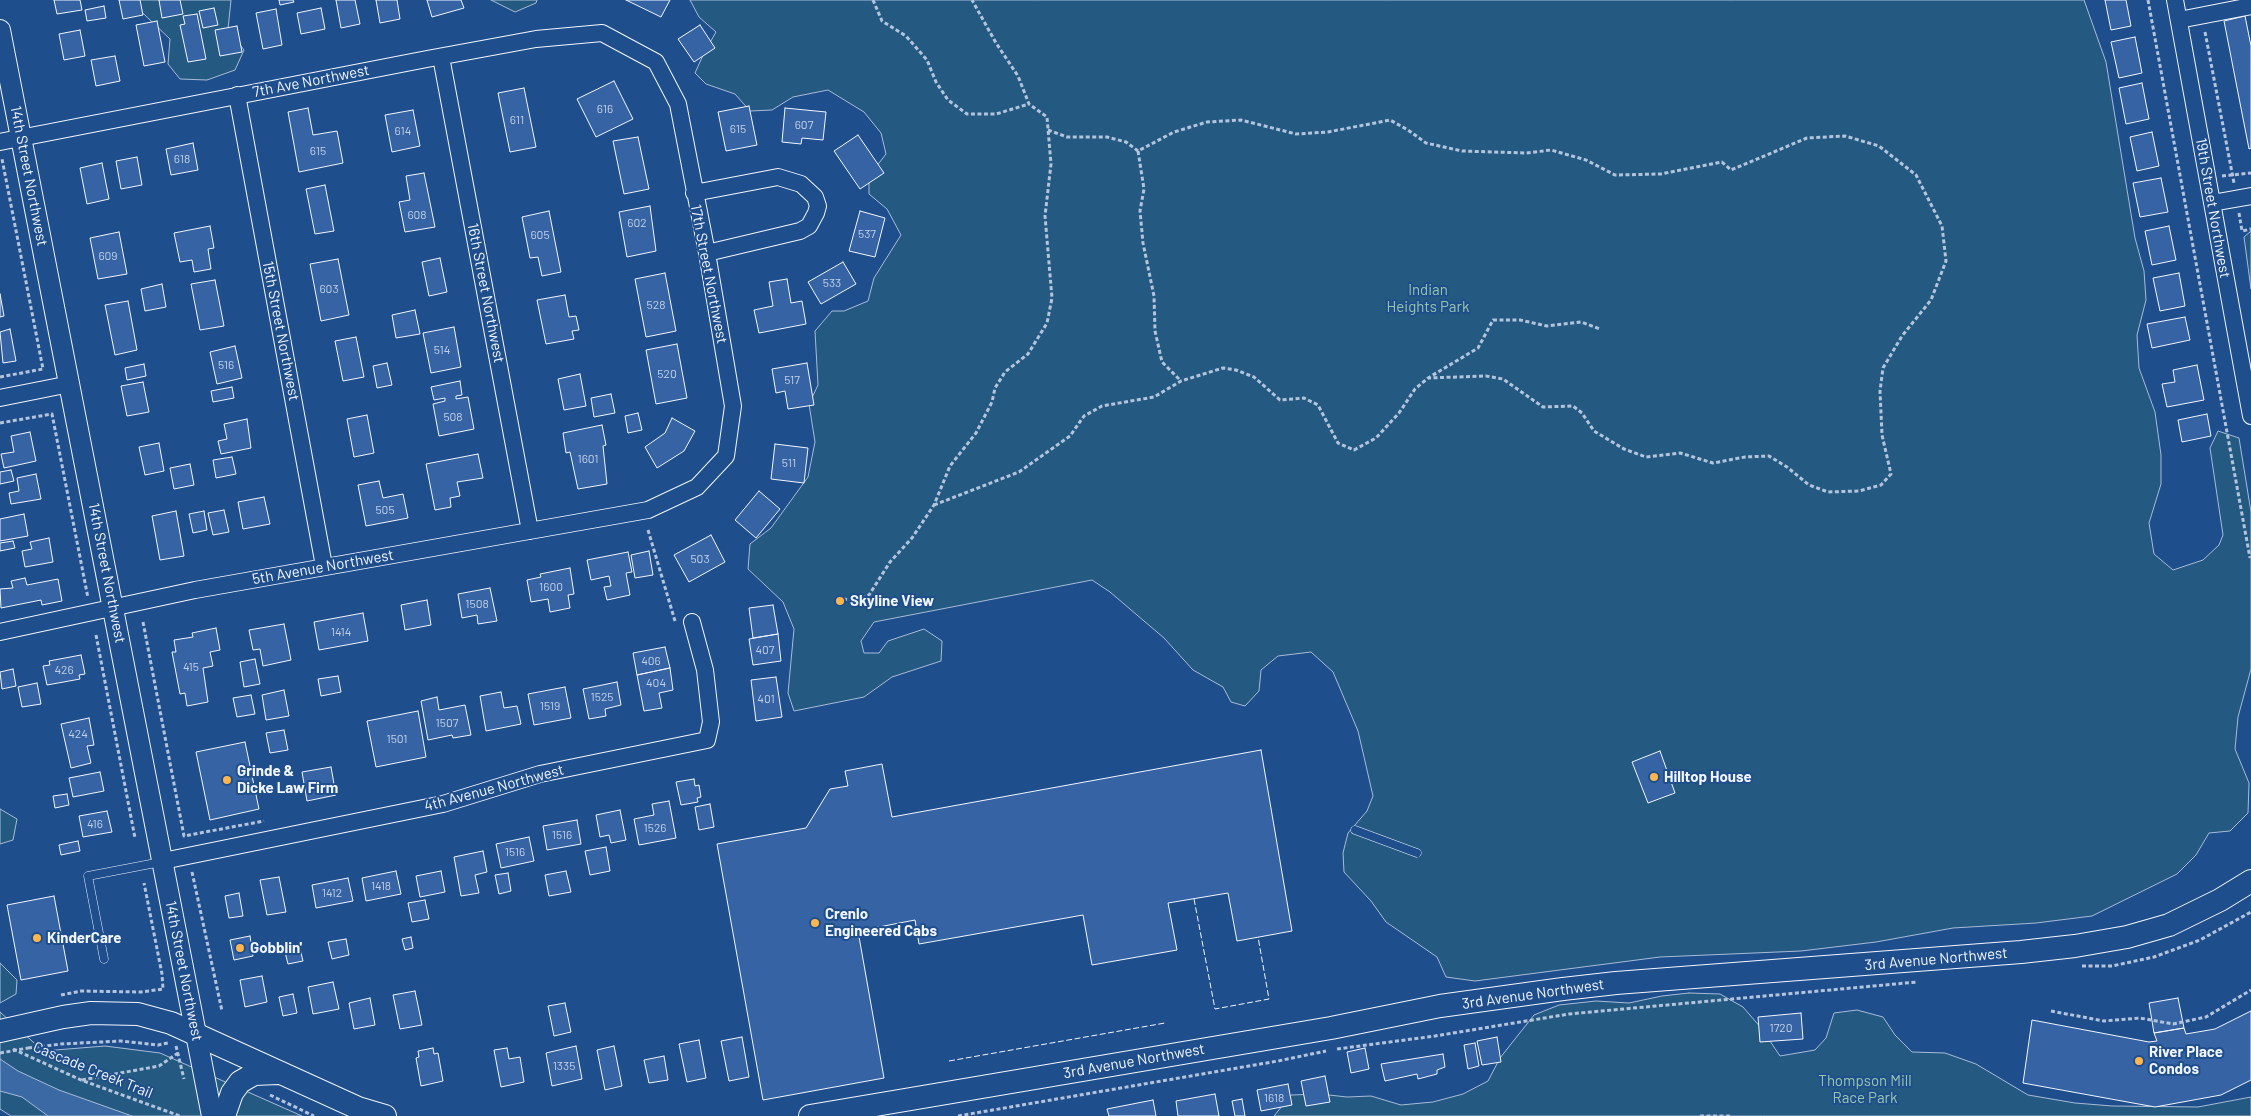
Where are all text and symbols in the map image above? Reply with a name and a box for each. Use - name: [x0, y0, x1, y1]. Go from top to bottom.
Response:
- street label: 7th Ave Northwest: [251, 61, 371, 101]
- house number: 616: [597, 102, 613, 116]
- street label: 14th Street Northwest: [7, 104, 51, 248]
- house number: 611: [510, 113, 524, 127]
- house number: 607: [795, 118, 813, 132]
- house number: 615: [730, 122, 746, 136]
- house number: 614: [395, 124, 411, 138]
- street label: 19th Street Northwest: [2192, 136, 2234, 280]
- house number: 615: [310, 144, 326, 158]
- house number: 618: [174, 152, 190, 166]
- street label: 17th Street Northwest: [687, 203, 731, 345]
- house number: 608: [407, 208, 427, 222]
- house number: 602: [627, 216, 647, 230]
- street label: 16th Street Northwest: [464, 222, 508, 364]
- house number: 537: [858, 227, 876, 241]
- house number: 605: [530, 228, 550, 242]
- house number: 609: [98, 249, 118, 263]
- street label: 15th Street Northwest: [259, 260, 303, 402]
- house number: 533: [823, 276, 841, 290]
- park label: Indian Heights Park: [1387, 281, 1469, 316]
- house number: 603: [319, 282, 339, 296]
- house number: 528: [647, 298, 665, 312]
- house number: 514: [434, 343, 450, 357]
- house number: 516: [218, 358, 234, 372]
- house number: 520: [657, 367, 677, 381]
- house number: 517: [784, 373, 800, 387]
- house number: 508: [443, 410, 463, 424]
- house number: 1601: [577, 452, 599, 466]
- house number: 511: [782, 456, 796, 470]
- street label: 14th Street Northwest: [85, 501, 129, 645]
- house number: 505: [375, 503, 395, 517]
- street label: 5th Avenue Northwest: [251, 546, 395, 588]
- house number: 503: [690, 552, 710, 566]
- house number: 1600: [539, 580, 563, 594]
- place label: Skyline View: [850, 592, 934, 610]
- marker: Skyline View: [834, 595, 846, 607]
- house number: 1508: [465, 597, 489, 611]
- house number: 1414: [331, 625, 351, 639]
- house number: 407: [755, 643, 775, 657]
- house number: 406: [641, 654, 661, 668]
- house number: 415: [183, 660, 199, 674]
- house number: 426: [54, 663, 74, 677]
- house number: 404: [646, 676, 666, 690]
- house number: 1525: [591, 690, 613, 704]
- house number: 401: [757, 692, 775, 706]
- house number: 1519: [540, 699, 560, 713]
- house number: 1507: [436, 716, 458, 730]
- house number: 424: [68, 727, 88, 741]
- house number: 1501: [386, 732, 408, 746]
- street label: 4th Avenue Northwest: [422, 761, 566, 815]
- place label: Grinde & Dicke Law Firm: [237, 762, 338, 797]
- place label: Hilltop House: [1664, 768, 1752, 786]
- marker: Hilltop House: [1648, 771, 1660, 783]
- marker: Grinde & Dicke Law Firm: [221, 774, 233, 786]
- house number: 416: [87, 817, 103, 831]
- house number: 1526: [644, 821, 666, 835]
- house number: 1516: [552, 828, 572, 842]
- house number: 1516: [505, 845, 525, 859]
- house number: 1418: [371, 879, 391, 893]
- house number: 1412: [322, 886, 342, 900]
- street label: 14th Street Northwest: [162, 899, 206, 1043]
- place label: Crenlo Engineered Cabs: [825, 905, 937, 940]
- marker: Crenlo Engineered Cabs: [809, 917, 821, 929]
- place label: KinderCare: [47, 929, 122, 947]
- marker: KinderCare: [31, 932, 43, 944]
- place label: Gobblin': [250, 939, 302, 957]
- marker: Gobblin': [234, 942, 246, 954]
- street label: 3rd Avenue Northwest: [1864, 944, 2008, 974]
- street label: 3rd Avenue Northwest: [1461, 975, 1605, 1013]
- house number: 1720: [1769, 1021, 1793, 1035]
- street label: Cascade Creek Trail: [30, 1038, 156, 1102]
- street label: 3rd Avenue Northwest: [1062, 1040, 1206, 1082]
- place label: River Place Condos: [2149, 1043, 2223, 1078]
- marker: River Place Condos: [2133, 1055, 2145, 1067]
- house number: 1335: [553, 1059, 575, 1073]
- park label: Thompson Mill Race Park: [1818, 1072, 1912, 1107]
- house number: 1618: [1264, 1091, 1284, 1105]

